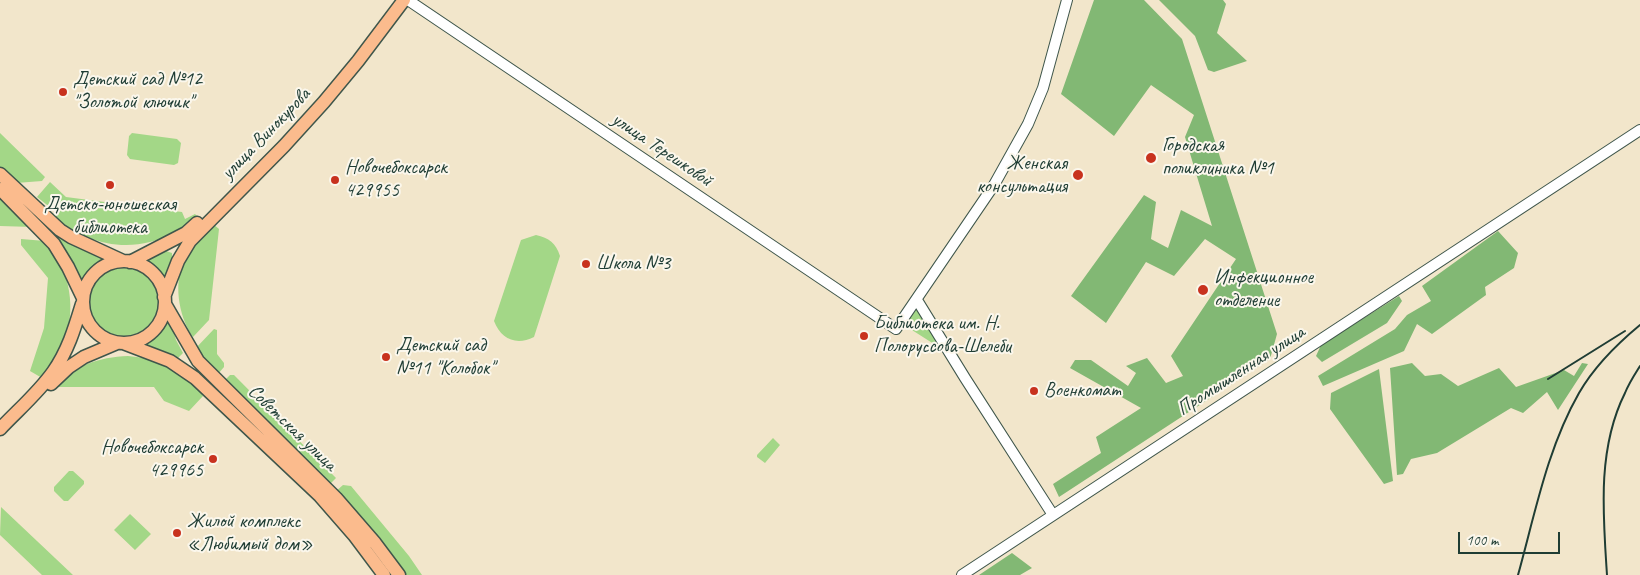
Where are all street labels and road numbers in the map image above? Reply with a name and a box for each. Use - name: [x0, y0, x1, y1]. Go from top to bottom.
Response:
- street label: улица Винокурова: [216, 83, 316, 185]
- street label: улица Терешковой: [607, 107, 717, 193]
- street label: Промышленная улица: [1172, 321, 1310, 421]
- street label: Советская улица: [242, 380, 342, 476]

